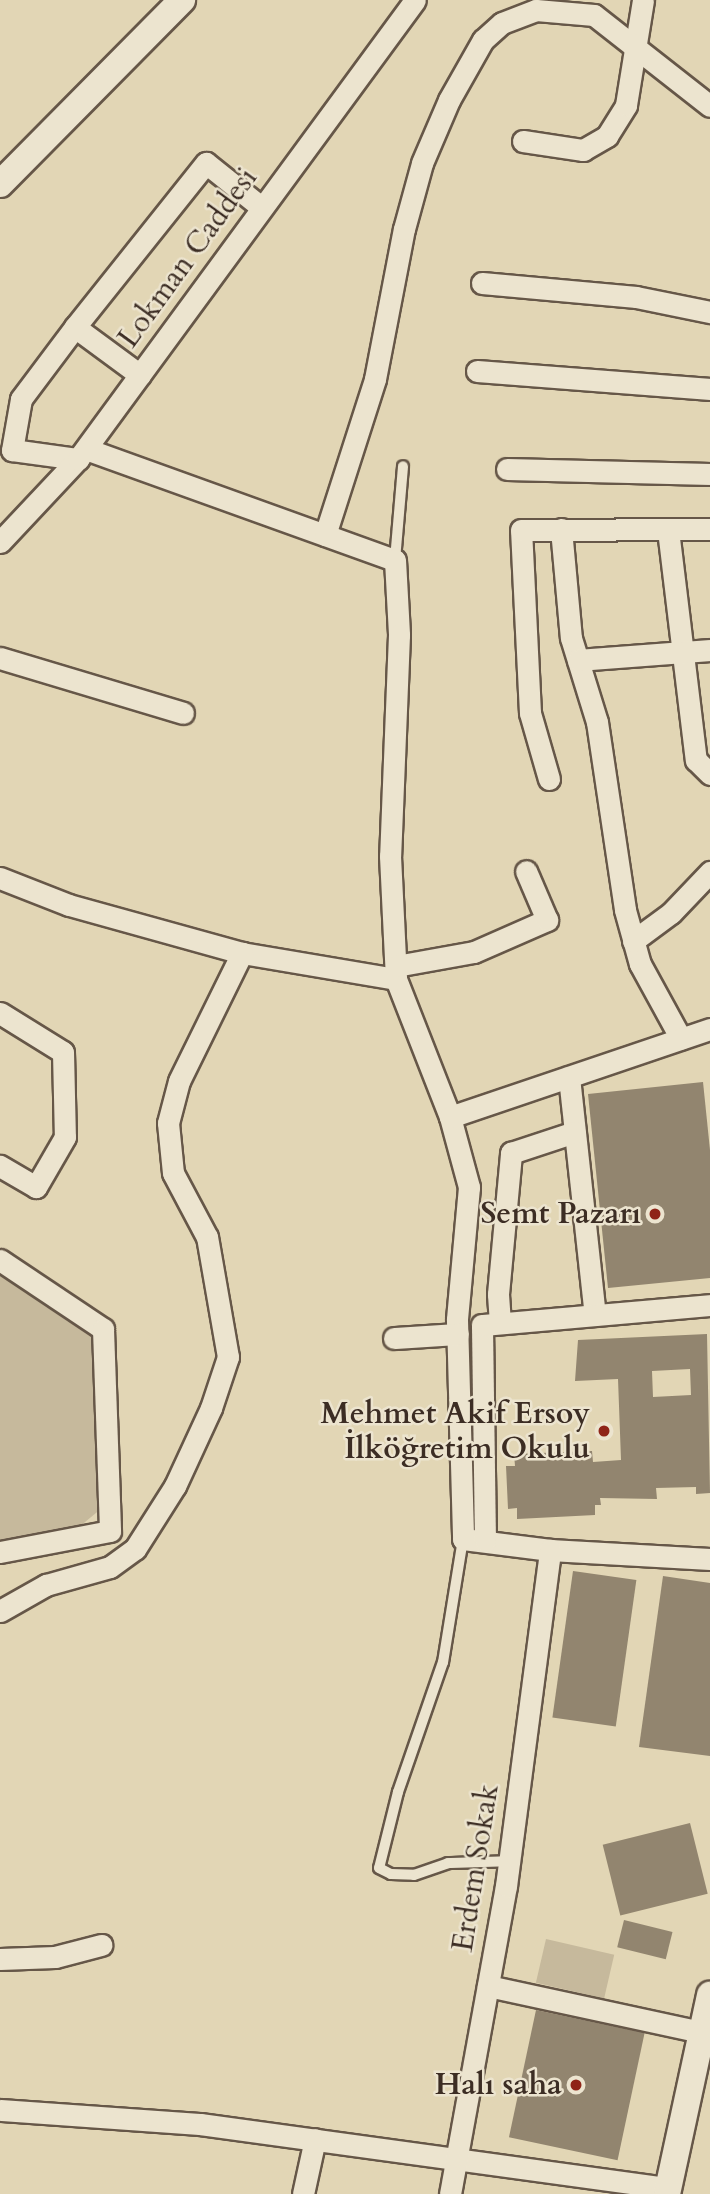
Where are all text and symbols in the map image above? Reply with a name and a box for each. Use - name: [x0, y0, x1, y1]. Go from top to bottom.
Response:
- street label: Lokman Caddesi: [111, 161, 265, 355]
- place label: Semt Pazarı: [480, 1196, 641, 1232]
- marker: Semt Pazarı: [647, 1206, 663, 1222]
- place label: Mehmet Akif Ersoy İlköğretim Okulu: [321, 1396, 590, 1466]
- marker: Mehmet Akif Ersoy İlköğretim Okulu: [596, 1423, 612, 1439]
- street label: Erdem Sokak: [445, 1782, 507, 1954]
- place label: Halı saha: [435, 2067, 562, 2103]
- marker: Halı saha: [568, 2077, 584, 2093]

